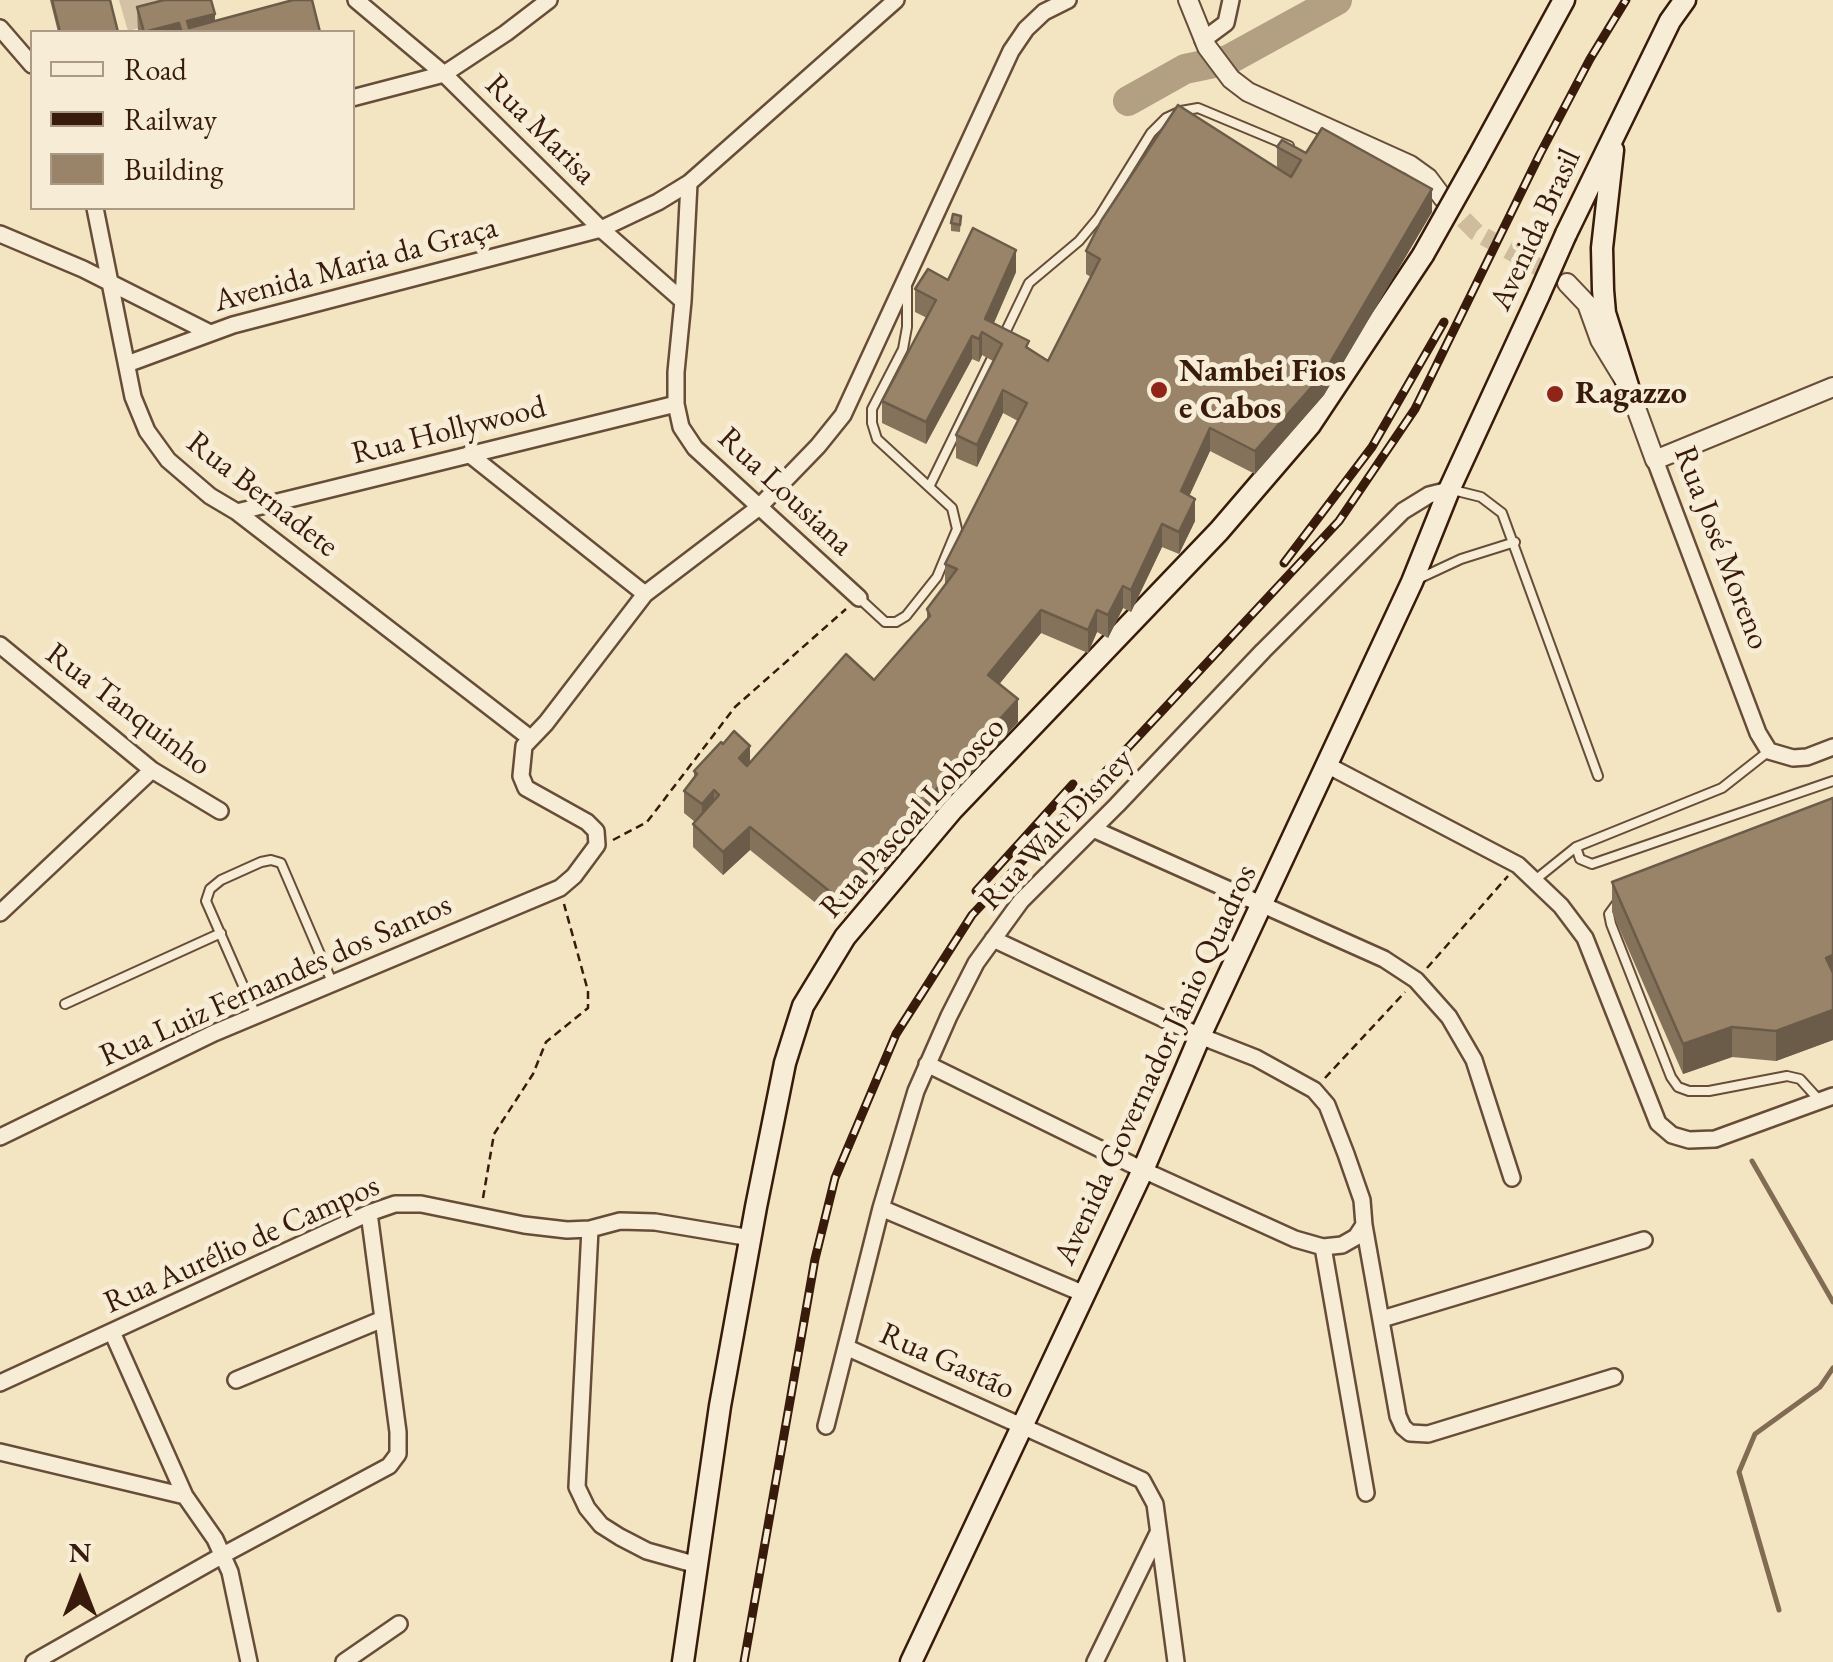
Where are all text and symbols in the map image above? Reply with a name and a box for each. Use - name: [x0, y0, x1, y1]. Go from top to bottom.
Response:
- legend: [30, 30, 355, 210]
- text: Road: [124, 50, 187, 89]
- street label: Rua Marisa: [476, 66, 604, 194]
- text: Railway: [124, 100, 217, 139]
- street label: Avenida Brasil: [1482, 143, 1590, 317]
- text: Building: [124, 150, 223, 189]
- street label: Avenida Maria da Graça: [210, 209, 502, 321]
- place label: Nambei Fios e Cabos: [1179, 353, 1346, 428]
- place label: Ragazzo: [1575, 375, 1687, 413]
- marker: Nambei Fios e Cabos: [1148, 379, 1170, 401]
- marker: Ragazzo: [1544, 383, 1566, 405]
- street label: Rua Hollywood: [348, 388, 550, 474]
- street label: Rua Lousiana: [709, 420, 861, 564]
- street label: Rua Bernadete: [179, 424, 345, 566]
- street label: Rua José Moreno: [1665, 441, 1777, 655]
- street label: Rua Tanquinho: [38, 635, 218, 785]
- street label: Rua Pascoal Lobosco: [812, 709, 1014, 927]
- street label: Rua Walt Disney: [972, 741, 1142, 919]
- street label: Avenida Governador Jânio Quadros: [1046, 859, 1266, 1271]
- street label: Rua Luiz Fernandes dos Santos: [94, 886, 458, 1076]
- street label: Rua Aurélio de Campos: [99, 1167, 385, 1323]
- street label: Rua Gastão: [873, 1315, 1021, 1409]
- north arrow: [30, 1532, 130, 1632]
- text: N: [69, 1534, 91, 1570]

